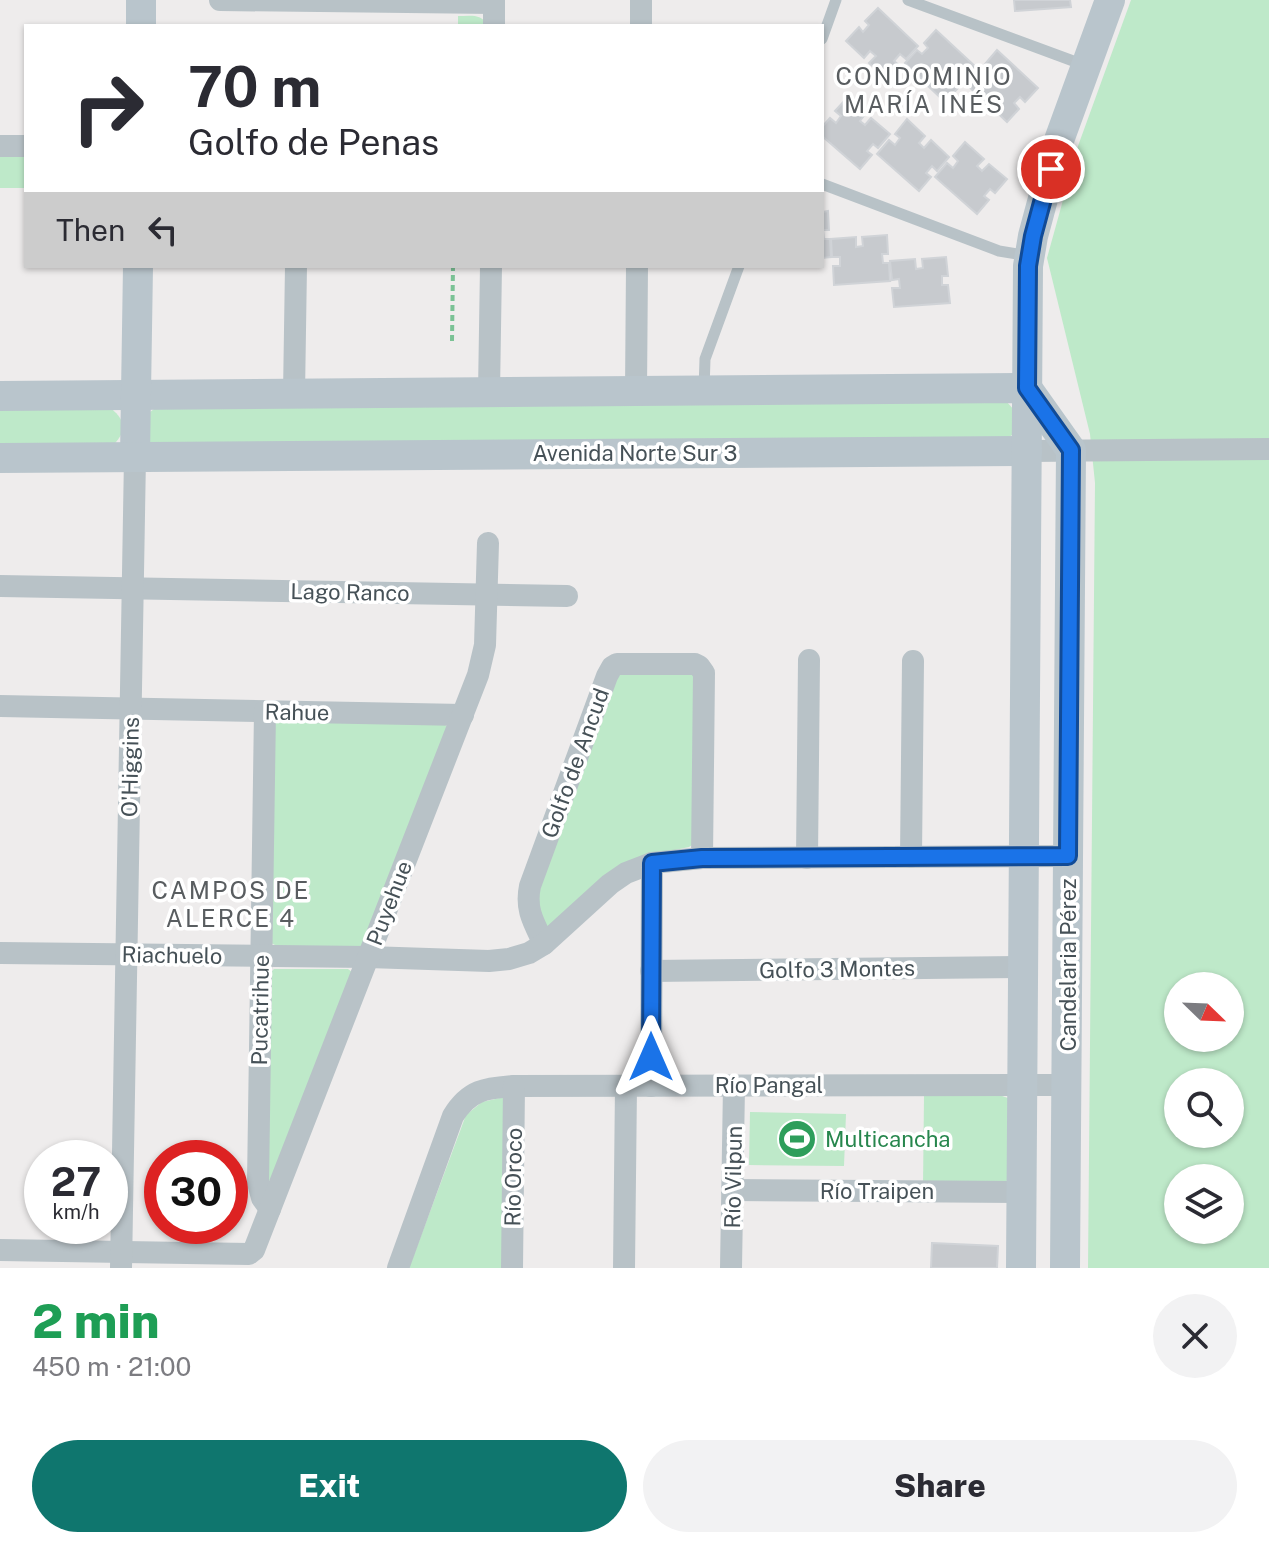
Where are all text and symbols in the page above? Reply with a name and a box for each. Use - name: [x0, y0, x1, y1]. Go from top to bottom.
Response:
- text: 70 m: [188, 54, 321, 120]
- icon: right: [56, 56, 160, 160]
- district label: CONDOMINIO MARÍA INÉS: [835, 62, 1013, 118]
- text: Golfo de Penas: [188, 121, 439, 163]
- pin: [1017, 135, 1085, 203]
- icon: arrive: [1029, 147, 1073, 191]
- icon: left: [141, 208, 185, 252]
- text: Then: [56, 212, 125, 248]
- street label: Avenida Norte Sur 3: [533, 440, 737, 466]
- street label: Lago Ranco: [290, 578, 410, 606]
- street label: Golfo de Ancud: [536, 685, 614, 841]
- street label: Rahue: [264, 698, 330, 726]
- street label: O'Higgins: [116, 717, 144, 817]
- street label: Puyehue: [361, 857, 417, 949]
- district label: CAMPOS DE ALERCE 4: [152, 876, 310, 932]
- street label: Candelaria Pérez: [1055, 878, 1081, 1052]
- street label: Riachuelo: [121, 941, 223, 969]
- street label: Pucatrihue: [246, 954, 274, 1066]
- street label: Golfo 3 Montes: [759, 955, 915, 983]
- north arrow: [1164, 972, 1244, 1052]
- map controls: [1164, 972, 1244, 1244]
- position arrow: [609, 1015, 693, 1099]
- button: search: [1164, 1068, 1244, 1148]
- street label: Río Pangal: [715, 1072, 823, 1098]
- sports icon: Multicancha: [776, 1118, 818, 1160]
- street label: Río Vilpun: [719, 1125, 747, 1229]
- place label: Multicancha: [825, 1126, 951, 1152]
- street label: Río Oroco: [499, 1127, 527, 1227]
- speed limit sign: 30: [144, 1140, 248, 1244]
- text: 27: [51, 1158, 101, 1205]
- button: layers: [1164, 1164, 1244, 1244]
- street label: Río Traipen: [820, 1178, 934, 1204]
- text: km/h: [52, 1200, 100, 1224]
- text: 2 min: [32, 1292, 160, 1349]
- button: close: [1153, 1294, 1237, 1378]
- text: 450 m · 21:00: [32, 1351, 192, 1382]
- button: Exit: [32, 1440, 627, 1532]
- button: Share: [643, 1440, 1237, 1532]

